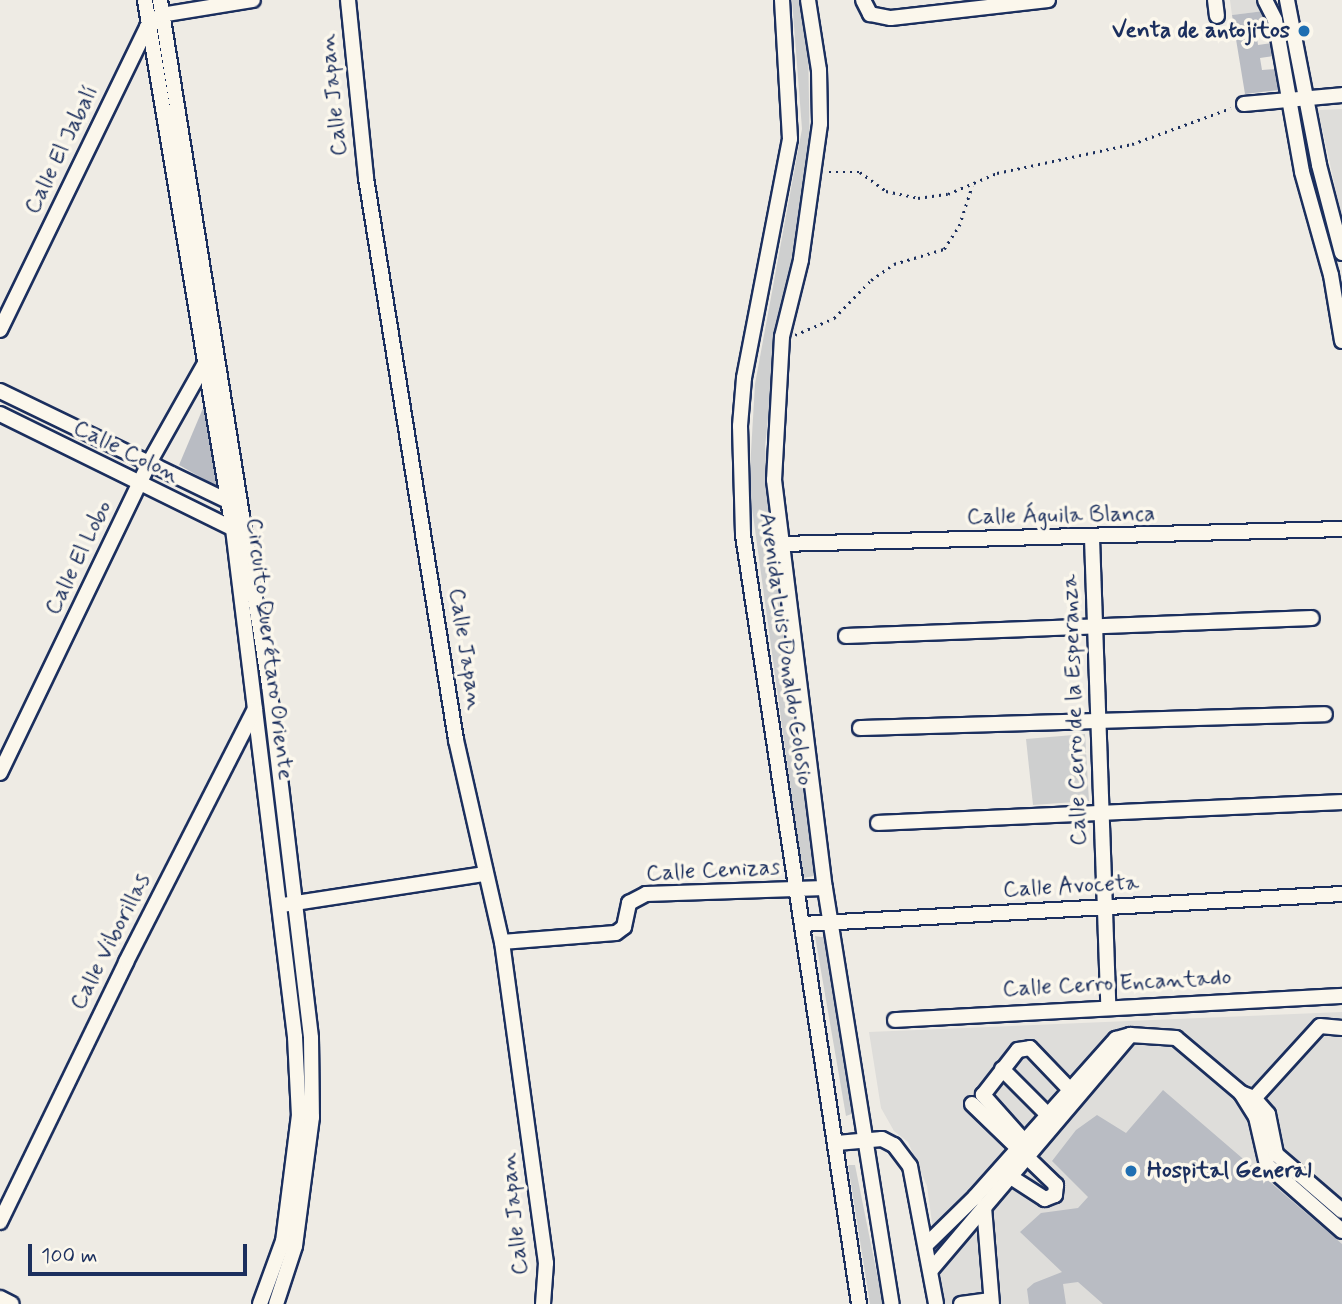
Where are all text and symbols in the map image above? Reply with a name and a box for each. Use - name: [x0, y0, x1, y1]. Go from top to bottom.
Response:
- place label: Venta de antojitos: [1112, 17, 1290, 45]
- marker: Venta de antojitos: [1296, 23, 1312, 39]
- street label: Calle Japan: [314, 34, 354, 156]
- street label: Calle El Jabalí: [18, 80, 106, 220]
- street label: Calle Colon: [68, 414, 184, 490]
- street label: Calle El Lobo: [39, 495, 119, 621]
- street label: Calle Águila Blanca: [965, 501, 1157, 531]
- street label: Avenida Luis Donaldo Colosio: [752, 511, 818, 787]
- street label: Circuito Querétaro Oriente: [239, 516, 299, 782]
- street label: Calle Cerro de la Esperanza: [1056, 573, 1094, 847]
- street label: Calle Japan: [442, 588, 488, 710]
- street label: Calle Cenizas: [644, 854, 782, 888]
- street label: Calle Viborillas: [65, 870, 157, 1014]
- street label: Calle Avoceta: [1004, 870, 1138, 904]
- street label: Calle Cerro Encantado: [1002, 964, 1232, 1004]
- street label: Calle Japan: [495, 1153, 535, 1275]
- place label: Hospital General: [1147, 1157, 1315, 1185]
- marker: Hospital General: [1121, 1161, 1141, 1181]
- scale bar: [32, 1230, 250, 1274]
- text: 100 m: [41, 1242, 97, 1270]

